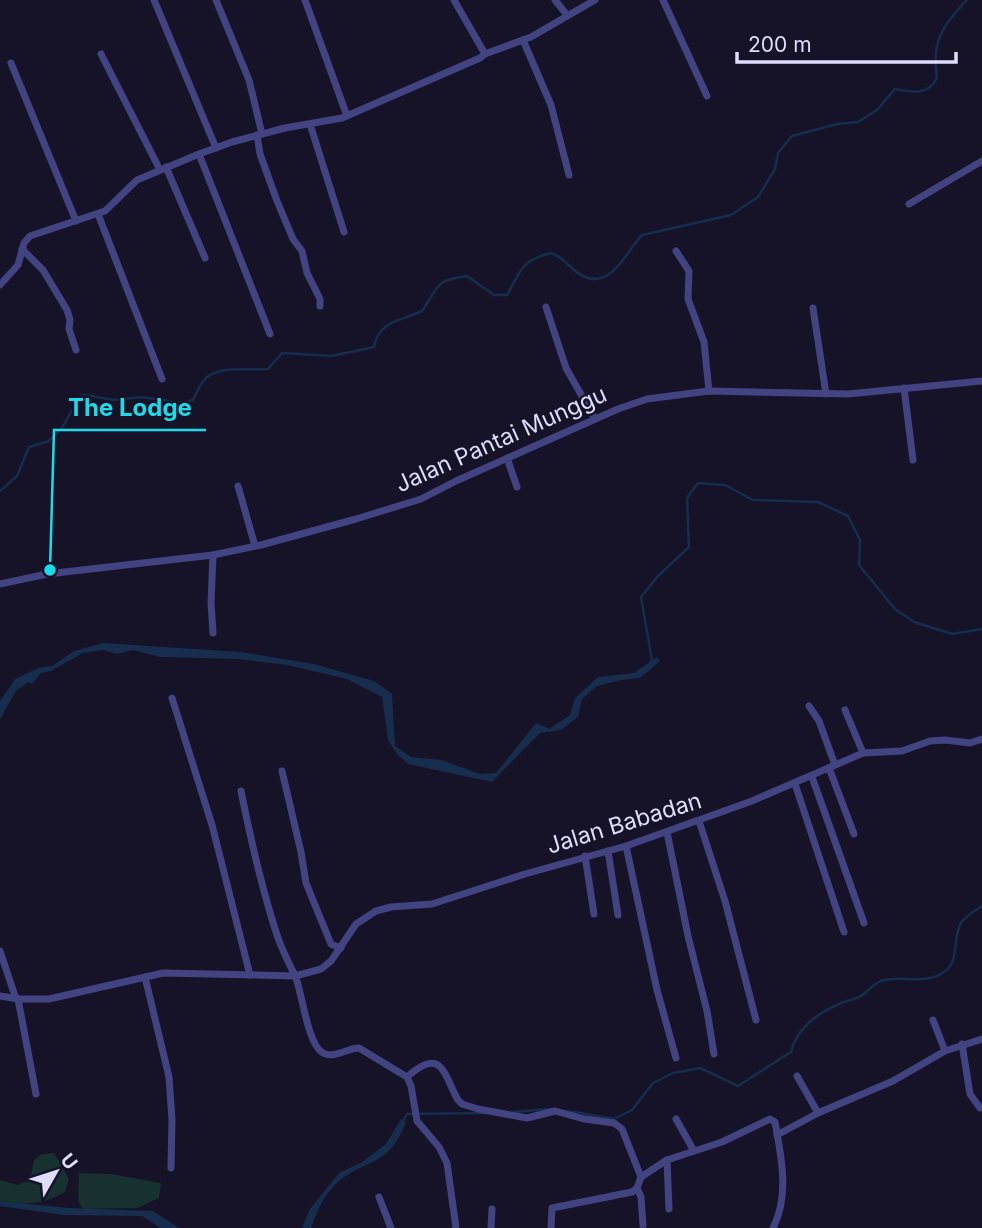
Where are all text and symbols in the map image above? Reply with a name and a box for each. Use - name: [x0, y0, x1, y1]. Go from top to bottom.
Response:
- scale bar: [737, 21, 956, 65]
- text: 200 m: [748, 32, 812, 57]
- street label: Jalan Pantai Munggu: [391, 380, 611, 498]
- callout: The Lodge: [54, 385, 206, 430]
- text: The Lodge: [68, 393, 192, 422]
- street label: Jalan Babadan: [543, 786, 705, 860]
- north arrow: [21, 1137, 91, 1207]
- text: U: [56, 1149, 82, 1174]

